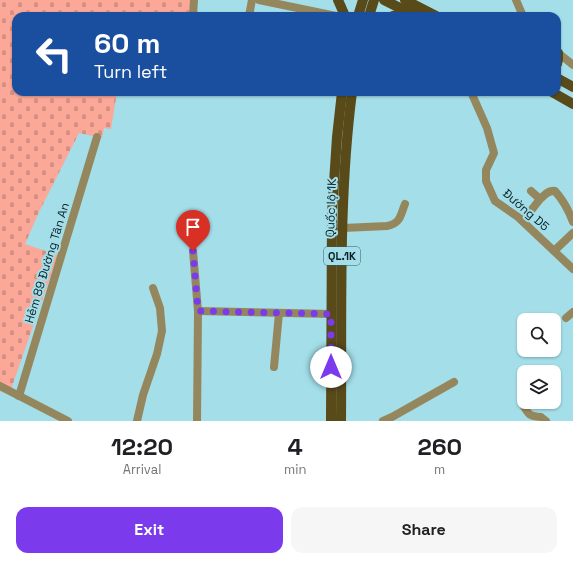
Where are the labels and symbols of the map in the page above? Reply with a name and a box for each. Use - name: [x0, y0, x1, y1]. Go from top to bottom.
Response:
- street label: Quốc lộ 1K: [322, 178, 340, 238]
- street label: Đường D5: [499, 185, 553, 235]
- street label: Hẻm 89 Đường Tân An: [21, 201, 73, 325]
- pin: [176, 210, 210, 251]
- road number: QL.1K: [324, 247, 360, 265]
- position arrow: [310, 346, 352, 388]

